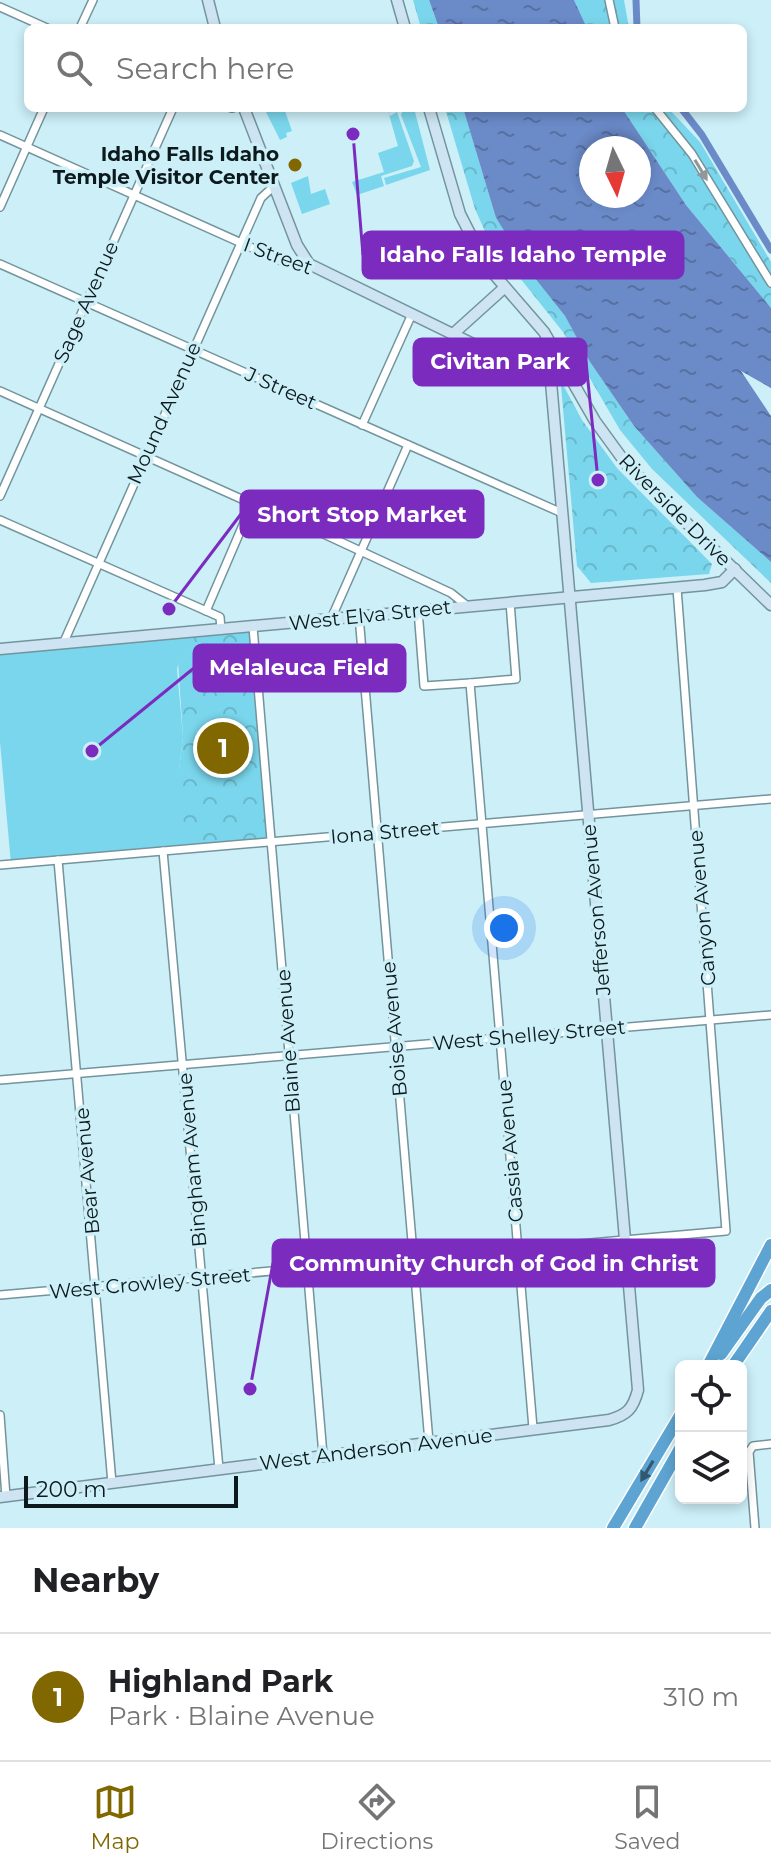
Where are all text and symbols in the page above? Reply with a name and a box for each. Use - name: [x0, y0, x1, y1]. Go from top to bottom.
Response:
- search box: [24, 24, 747, 112]
- icon: search: [52, 46, 96, 90]
- text: Search here: [116, 50, 294, 87]
- north arrow: [579, 136, 651, 208]
- place label: Idaho Falls Idaho Temple Visitor Center: [53, 142, 279, 189]
- marker: Idaho Falls Idaho Temple Visitor Center: [286, 156, 304, 174]
- one-way arrow: [694, 159, 708, 181]
- street label: I Street: [240, 232, 316, 280]
- callout: Idaho Falls Idaho Temple: [363, 232, 683, 278]
- street label: Sage Avenue: [48, 237, 124, 367]
- text: Idaho Falls Idaho Temple: [379, 241, 667, 268]
- street label: Mound Avenue: [122, 338, 206, 488]
- callout: Civitan Park: [414, 339, 586, 385]
- text: Civitan Park: [430, 348, 570, 375]
- street label: J Street: [241, 361, 320, 414]
- street label: Riverside Drive: [614, 449, 736, 571]
- callout: Short Stop Market: [241, 491, 483, 537]
- text: Short Stop Market: [257, 501, 467, 528]
- street label: West Elva Street: [288, 595, 452, 635]
- callout: Melaleuca Field: [194, 645, 405, 691]
- text: Melaleuca Field: [209, 654, 389, 681]
- pin: 1: [197, 718, 249, 778]
- street label: Iona Street: [329, 815, 441, 849]
- street label: Jefferson Avenue: [577, 823, 616, 998]
- street label: Canyon Avenue: [683, 829, 721, 987]
- your location: [484, 908, 524, 948]
- street label: Boise Avenue: [376, 960, 412, 1098]
- street label: Blaine Avenue: [271, 968, 305, 1114]
- street label: West Shelley Street: [432, 1015, 626, 1055]
- street label: Bingham Avenue: [172, 1072, 212, 1248]
- street label: Cassia Avenue: [492, 1079, 528, 1223]
- street label: Bear Avenue: [69, 1106, 105, 1236]
- callout: Community Church of God in Christ: [273, 1240, 714, 1286]
- text: Community Church of God in Christ: [289, 1250, 699, 1277]
- street label: West Crowley Street: [48, 1262, 252, 1304]
- map controls: [675, 1360, 747, 1504]
- button: locate: [675, 1360, 747, 1432]
- street label: West Anderson Avenue: [258, 1423, 494, 1475]
- button: layers: [675, 1432, 747, 1504]
- one-way arrow: [640, 1460, 654, 1482]
- scale bar: [24, 1472, 238, 1508]
- text: 200 m: [36, 1476, 107, 1503]
- text: Nearby: [32, 1559, 159, 1601]
- text: Highland Park: [108, 1663, 333, 1700]
- text: 1: [53, 1681, 63, 1713]
- text: 310 m: [663, 1681, 739, 1713]
- text: Park · Blaine Avenue: [108, 1700, 375, 1732]
- tab: Map: [91, 1780, 139, 1855]
- tab: Directions: [321, 1780, 433, 1855]
- tab: Saved: [614, 1780, 680, 1855]

